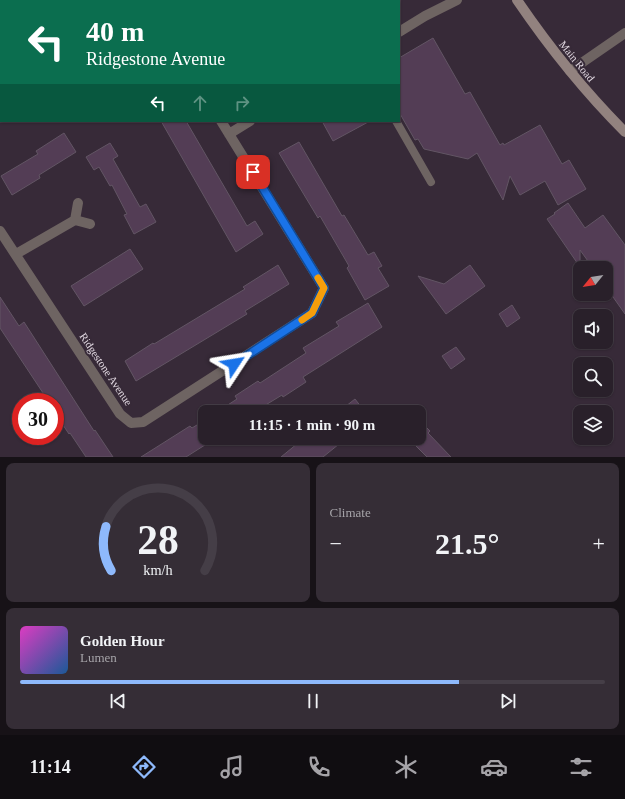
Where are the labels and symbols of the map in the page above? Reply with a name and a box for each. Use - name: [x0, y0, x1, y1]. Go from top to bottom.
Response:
- street label: Main Road: [557, 38, 597, 84]
- pin: [236, 155, 270, 189]
- north arrow: [573, 261, 613, 301]
- street label: Ridgestone Avenue: [77, 330, 135, 408]
- position arrow: [213, 343, 255, 385]
- speed limit sign: 30: [12, 393, 64, 445]

